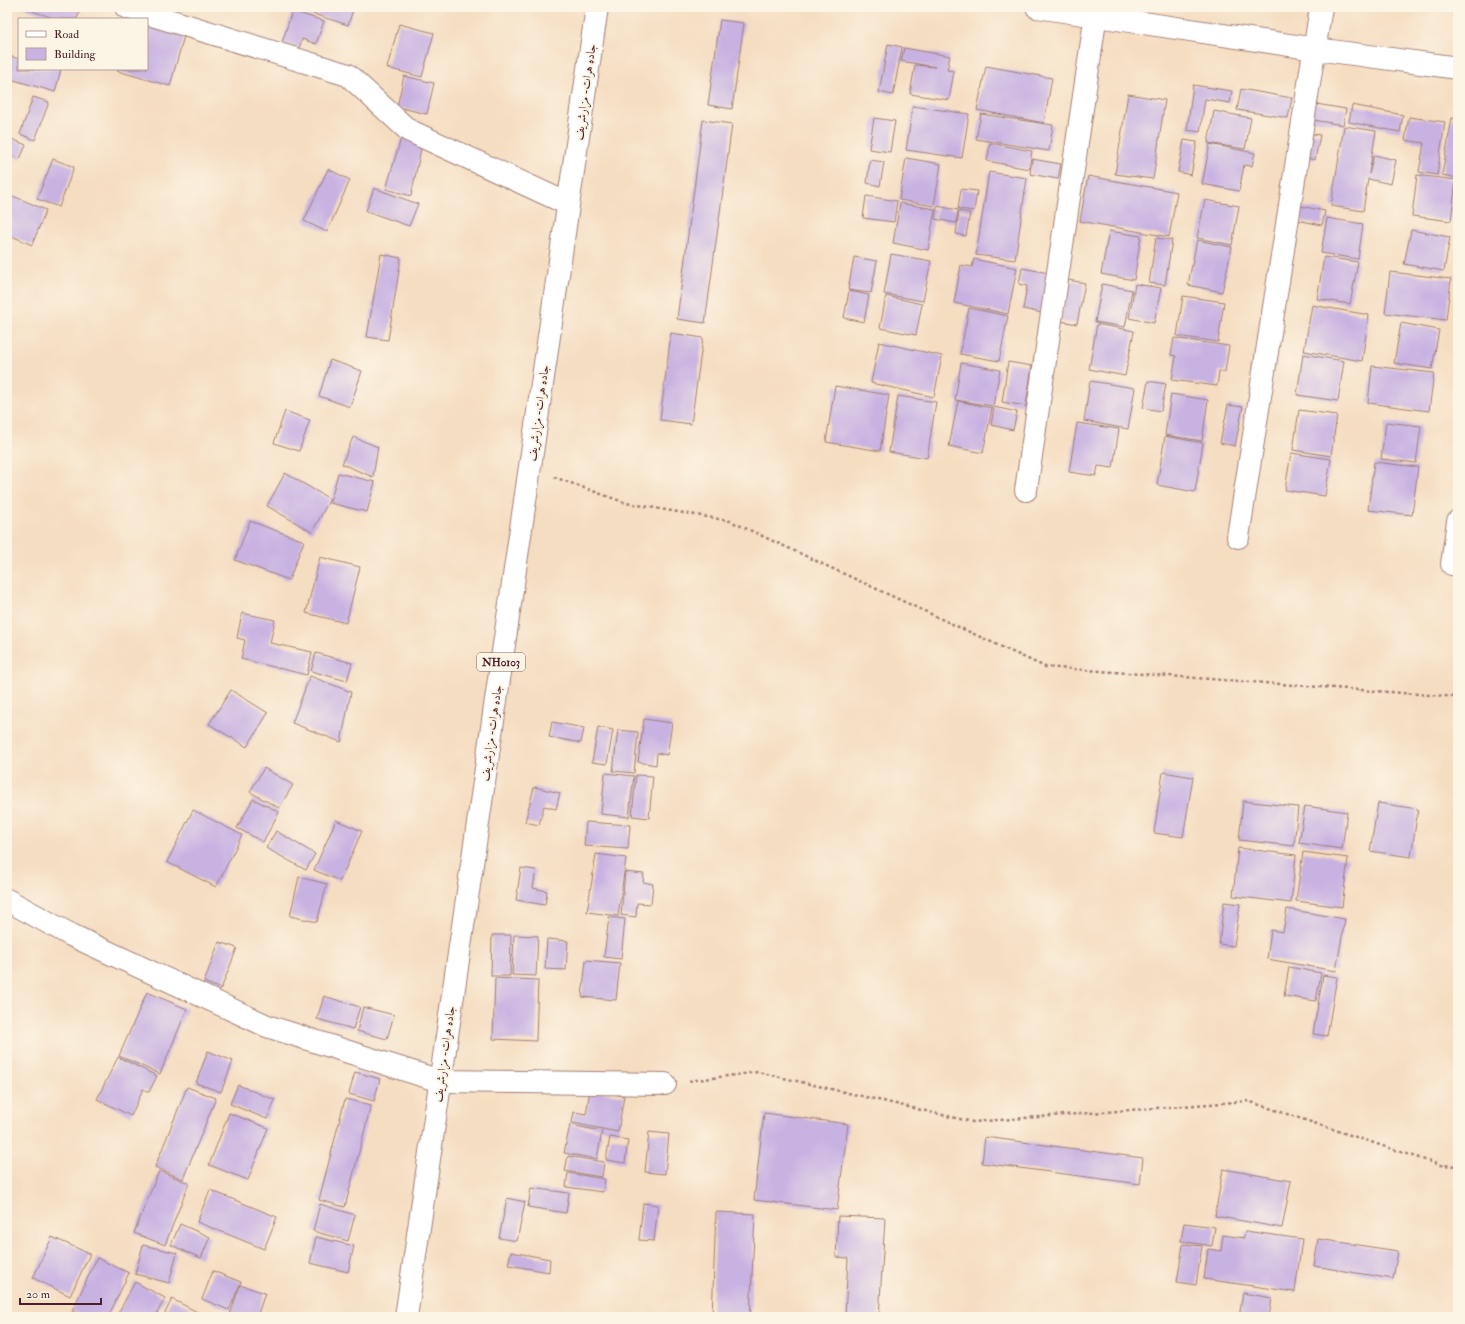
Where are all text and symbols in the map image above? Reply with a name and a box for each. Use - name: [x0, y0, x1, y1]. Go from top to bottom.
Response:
- legend: [18, 18, 148, 70]
- text: Road: [54, 27, 79, 42]
- street label: جاده هرات- مزارشریف: [571, 43, 601, 141]
- text: Building: [54, 47, 97, 62]
- street label: جاده هرات- مزارشریف: [524, 364, 554, 462]
- road number: NH0103: [477, 653, 525, 671]
- street label: جاده هرات- مزارشریف: [477, 684, 507, 782]
- street label: جاده هرات- مزارشریف: [430, 1005, 460, 1103]
- scale bar: [20, 1280, 101, 1306]
- text: 20 m: [26, 1287, 51, 1302]

